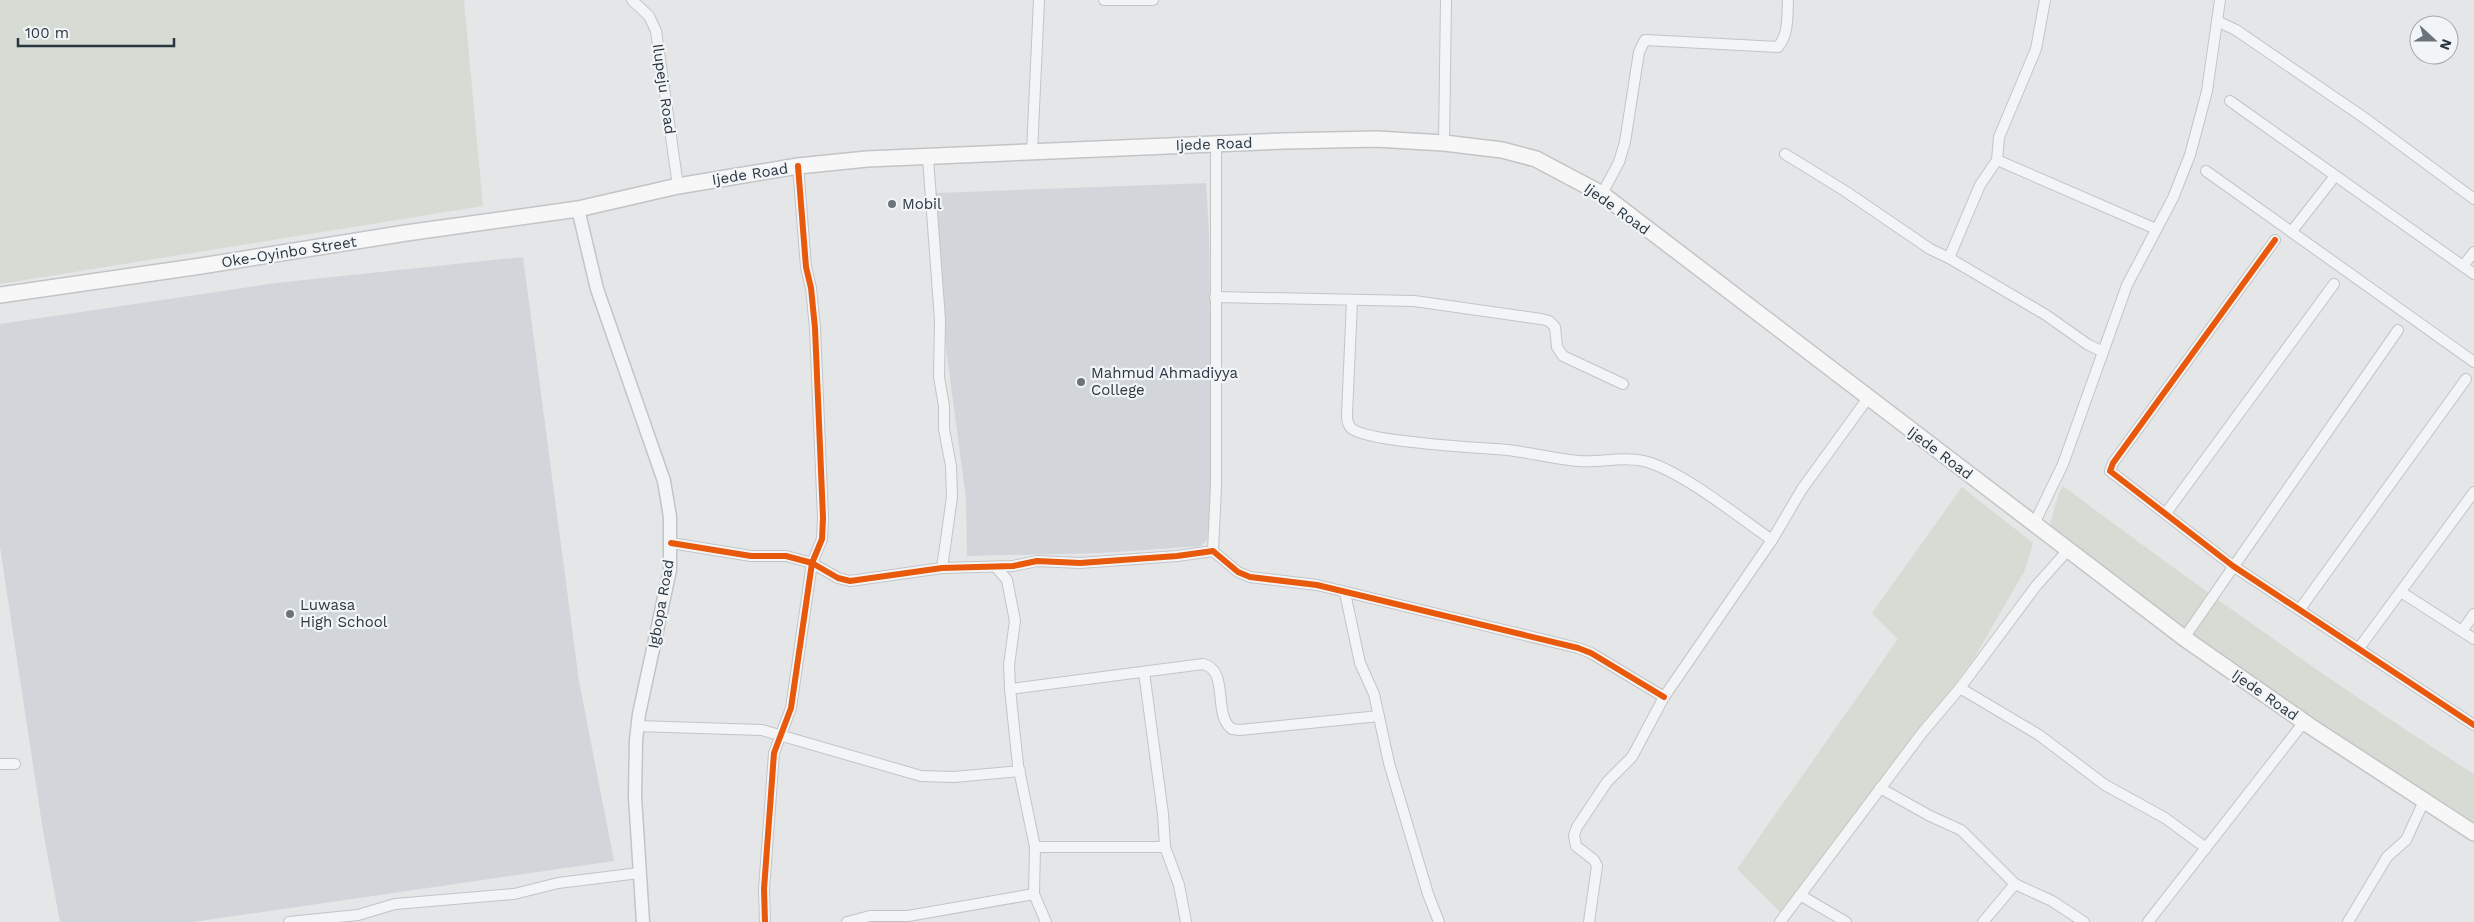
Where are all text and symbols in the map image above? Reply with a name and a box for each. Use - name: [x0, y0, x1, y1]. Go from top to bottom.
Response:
- scale bar: [18, 15, 174, 47]
- north arrow: [2409, 15, 2459, 65]
- text: 100 m: [25, 24, 69, 42]
- text: N: [2437, 37, 2455, 52]
- street label: Ilupeju Road: [649, 43, 679, 135]
- street label: Ijede Road: [1175, 134, 1253, 154]
- street label: Ijede Road: [711, 159, 789, 189]
- street label: Ijede Road: [1581, 179, 1653, 239]
- place label: Mobil: [902, 195, 942, 213]
- marker: Mobil: [886, 198, 898, 210]
- street label: Oke-Oyinbo Street: [220, 232, 359, 272]
- place label: Mahmud Ahmadiyya College: [1091, 364, 1239, 399]
- marker: Mahmud Ahmadiyya College: [1075, 376, 1087, 388]
- street label: Ijede Road: [1904, 423, 1976, 483]
- street label: Igbopa Road: [644, 558, 678, 650]
- place label: Luwasa High School: [300, 596, 388, 631]
- marker: Luwasa High School: [284, 608, 296, 620]
- street label: Ijede Road: [2228, 666, 2302, 724]

